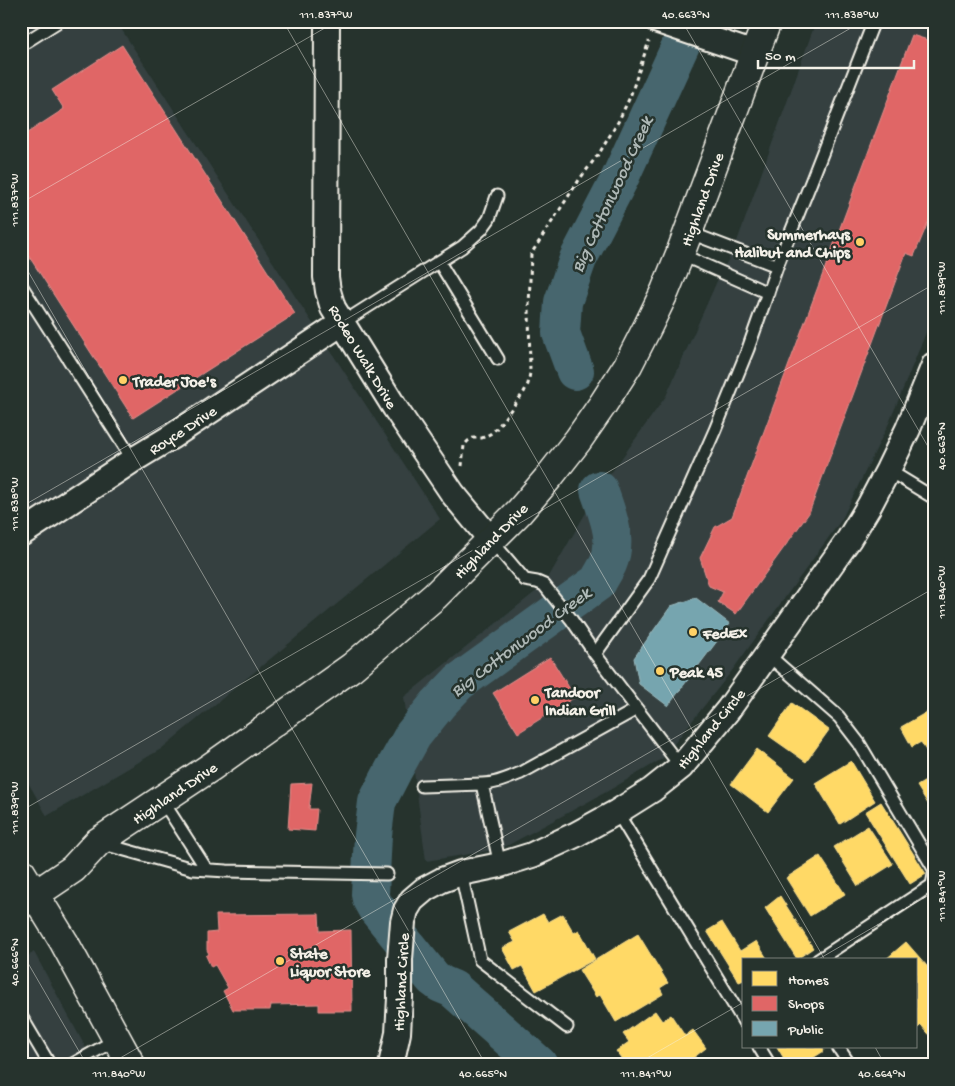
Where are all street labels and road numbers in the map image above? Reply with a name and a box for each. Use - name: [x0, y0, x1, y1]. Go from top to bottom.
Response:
- street label: Highland Drive: [679, 150, 730, 250]
- street label: Rodeo Walk Drive: [322, 302, 400, 414]
- street label: Royce Drive: [146, 403, 222, 461]
- street label: Highland Drive: [452, 500, 534, 584]
- street label: Highland Circle: [674, 685, 752, 774]
- street label: Highland Drive: [130, 759, 223, 830]
- street label: Highland Circle: [391, 932, 416, 1032]

